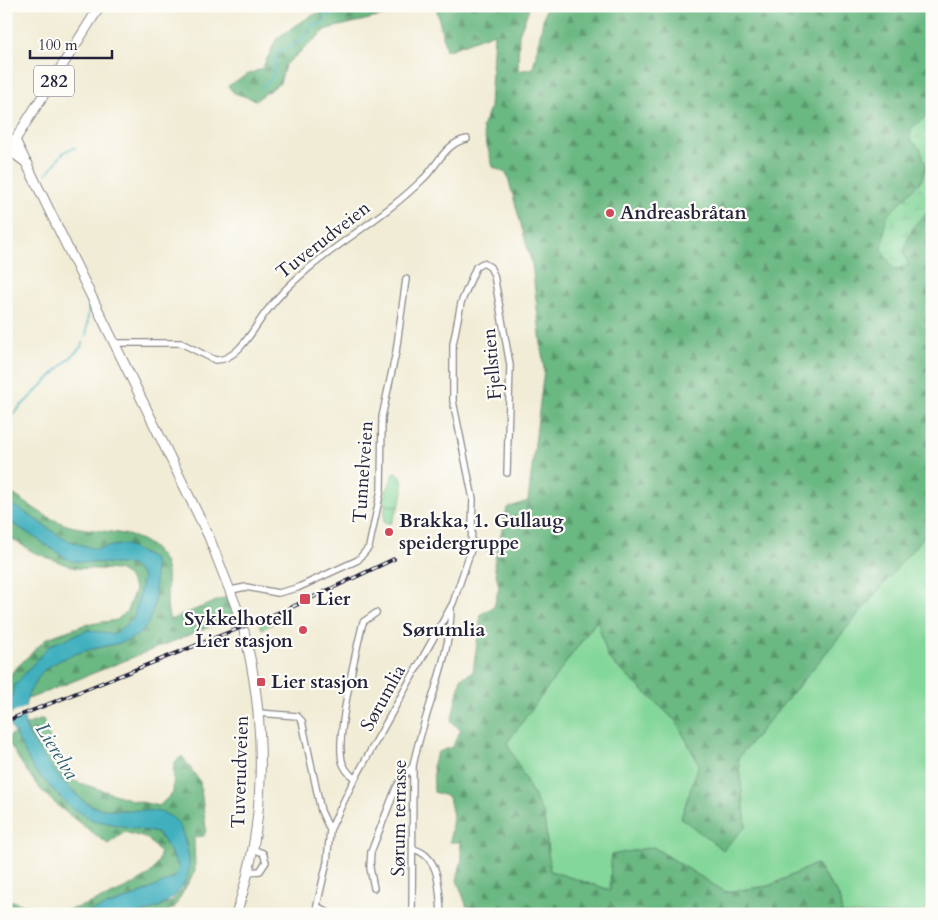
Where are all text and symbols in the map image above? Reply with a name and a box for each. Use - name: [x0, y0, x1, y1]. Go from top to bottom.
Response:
- scale bar: [30, 28, 112, 60]
- text: 100 m: [38, 35, 78, 55]
- road number: 282: [34, 66, 74, 96]
- street label: Tuverudveien: [270, 195, 376, 285]
- place label: Andreasbråtan: [620, 200, 747, 226]
- marker: Andreasbråtan: [604, 207, 616, 219]
- street label: Fjellstien: [476, 327, 508, 401]
- street label: Tunnelveien: [346, 420, 380, 524]
- place label: Brakka, 1. Gullaug speidergruppe: [399, 508, 564, 556]
- marker: Brakka, 1. Gullaug speidergruppe: [383, 526, 395, 538]
- place label: Lier: [316, 586, 351, 612]
- marker: Lier: [298, 592, 312, 606]
- place label: Sykkelhotell Lier stasjon: [184, 606, 294, 654]
- district label: Sørumlia: [403, 616, 486, 643]
- marker: Sykkelhotell Lier stasjon: [297, 624, 309, 636]
- street label: Sørumlia: [354, 660, 412, 736]
- place label: Lier stasjon: [271, 669, 370, 695]
- marker: Lier stasjon: [255, 676, 267, 688]
- street label: Tuverudveien: [225, 715, 255, 829]
- water label: Lierelva: [29, 717, 85, 785]
- street label: Sørum terrasse: [385, 759, 413, 877]

